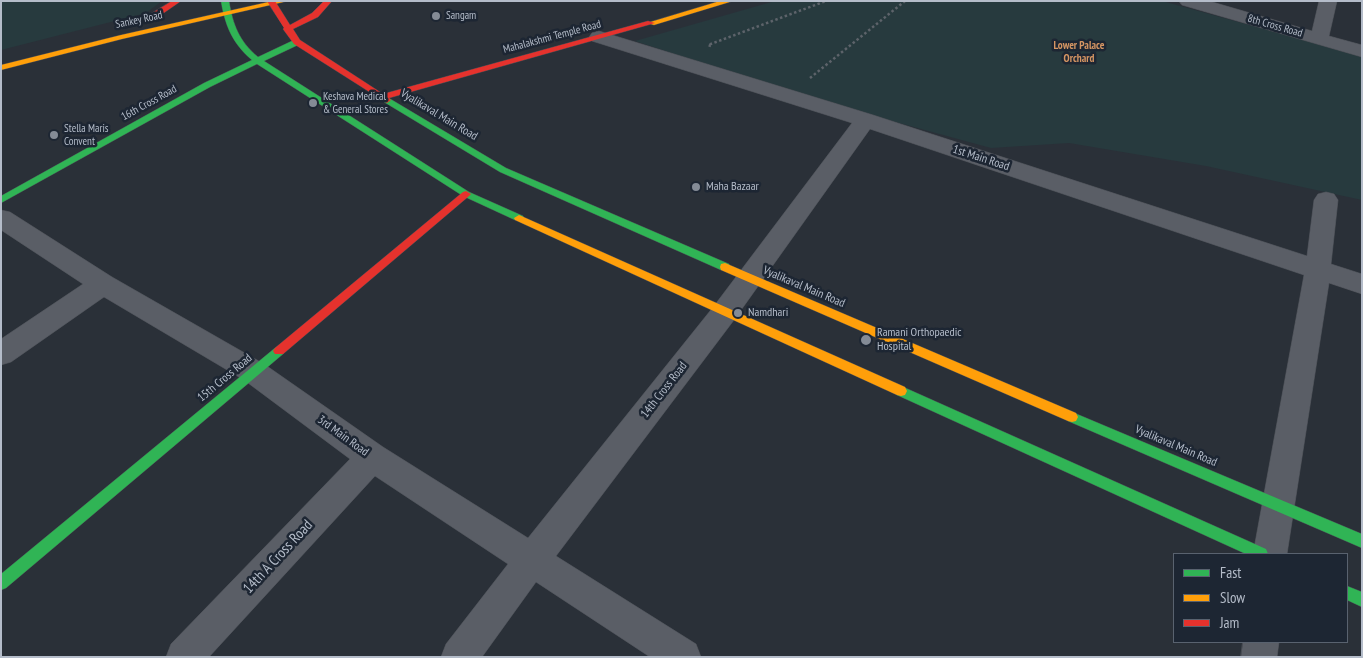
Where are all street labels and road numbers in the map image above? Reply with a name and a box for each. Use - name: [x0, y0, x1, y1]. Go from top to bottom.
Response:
- street label: Sankey Road: [114, 9, 164, 31]
- street label: 8th Cross Road: [1246, 12, 1304, 40]
- street label: Mahalakshmi Temple Road: [502, 18, 602, 56]
- street label: 16th Cross Road: [119, 82, 179, 124]
- street label: Vyalikaval Main Road: [398, 86, 480, 144]
- street label: 1st Main Road: [951, 142, 1011, 174]
- street label: Vyalikaval Main Road: [761, 263, 847, 311]
- street label: 15th Cross Road: [195, 351, 255, 405]
- street label: 14th Cross Road: [638, 359, 690, 421]
- street label: 3rd Main Road: [315, 413, 371, 459]
- street label: Vyalikaval Main Road: [1133, 422, 1219, 470]
- street label: 14th A Cross Road: [239, 517, 317, 597]

